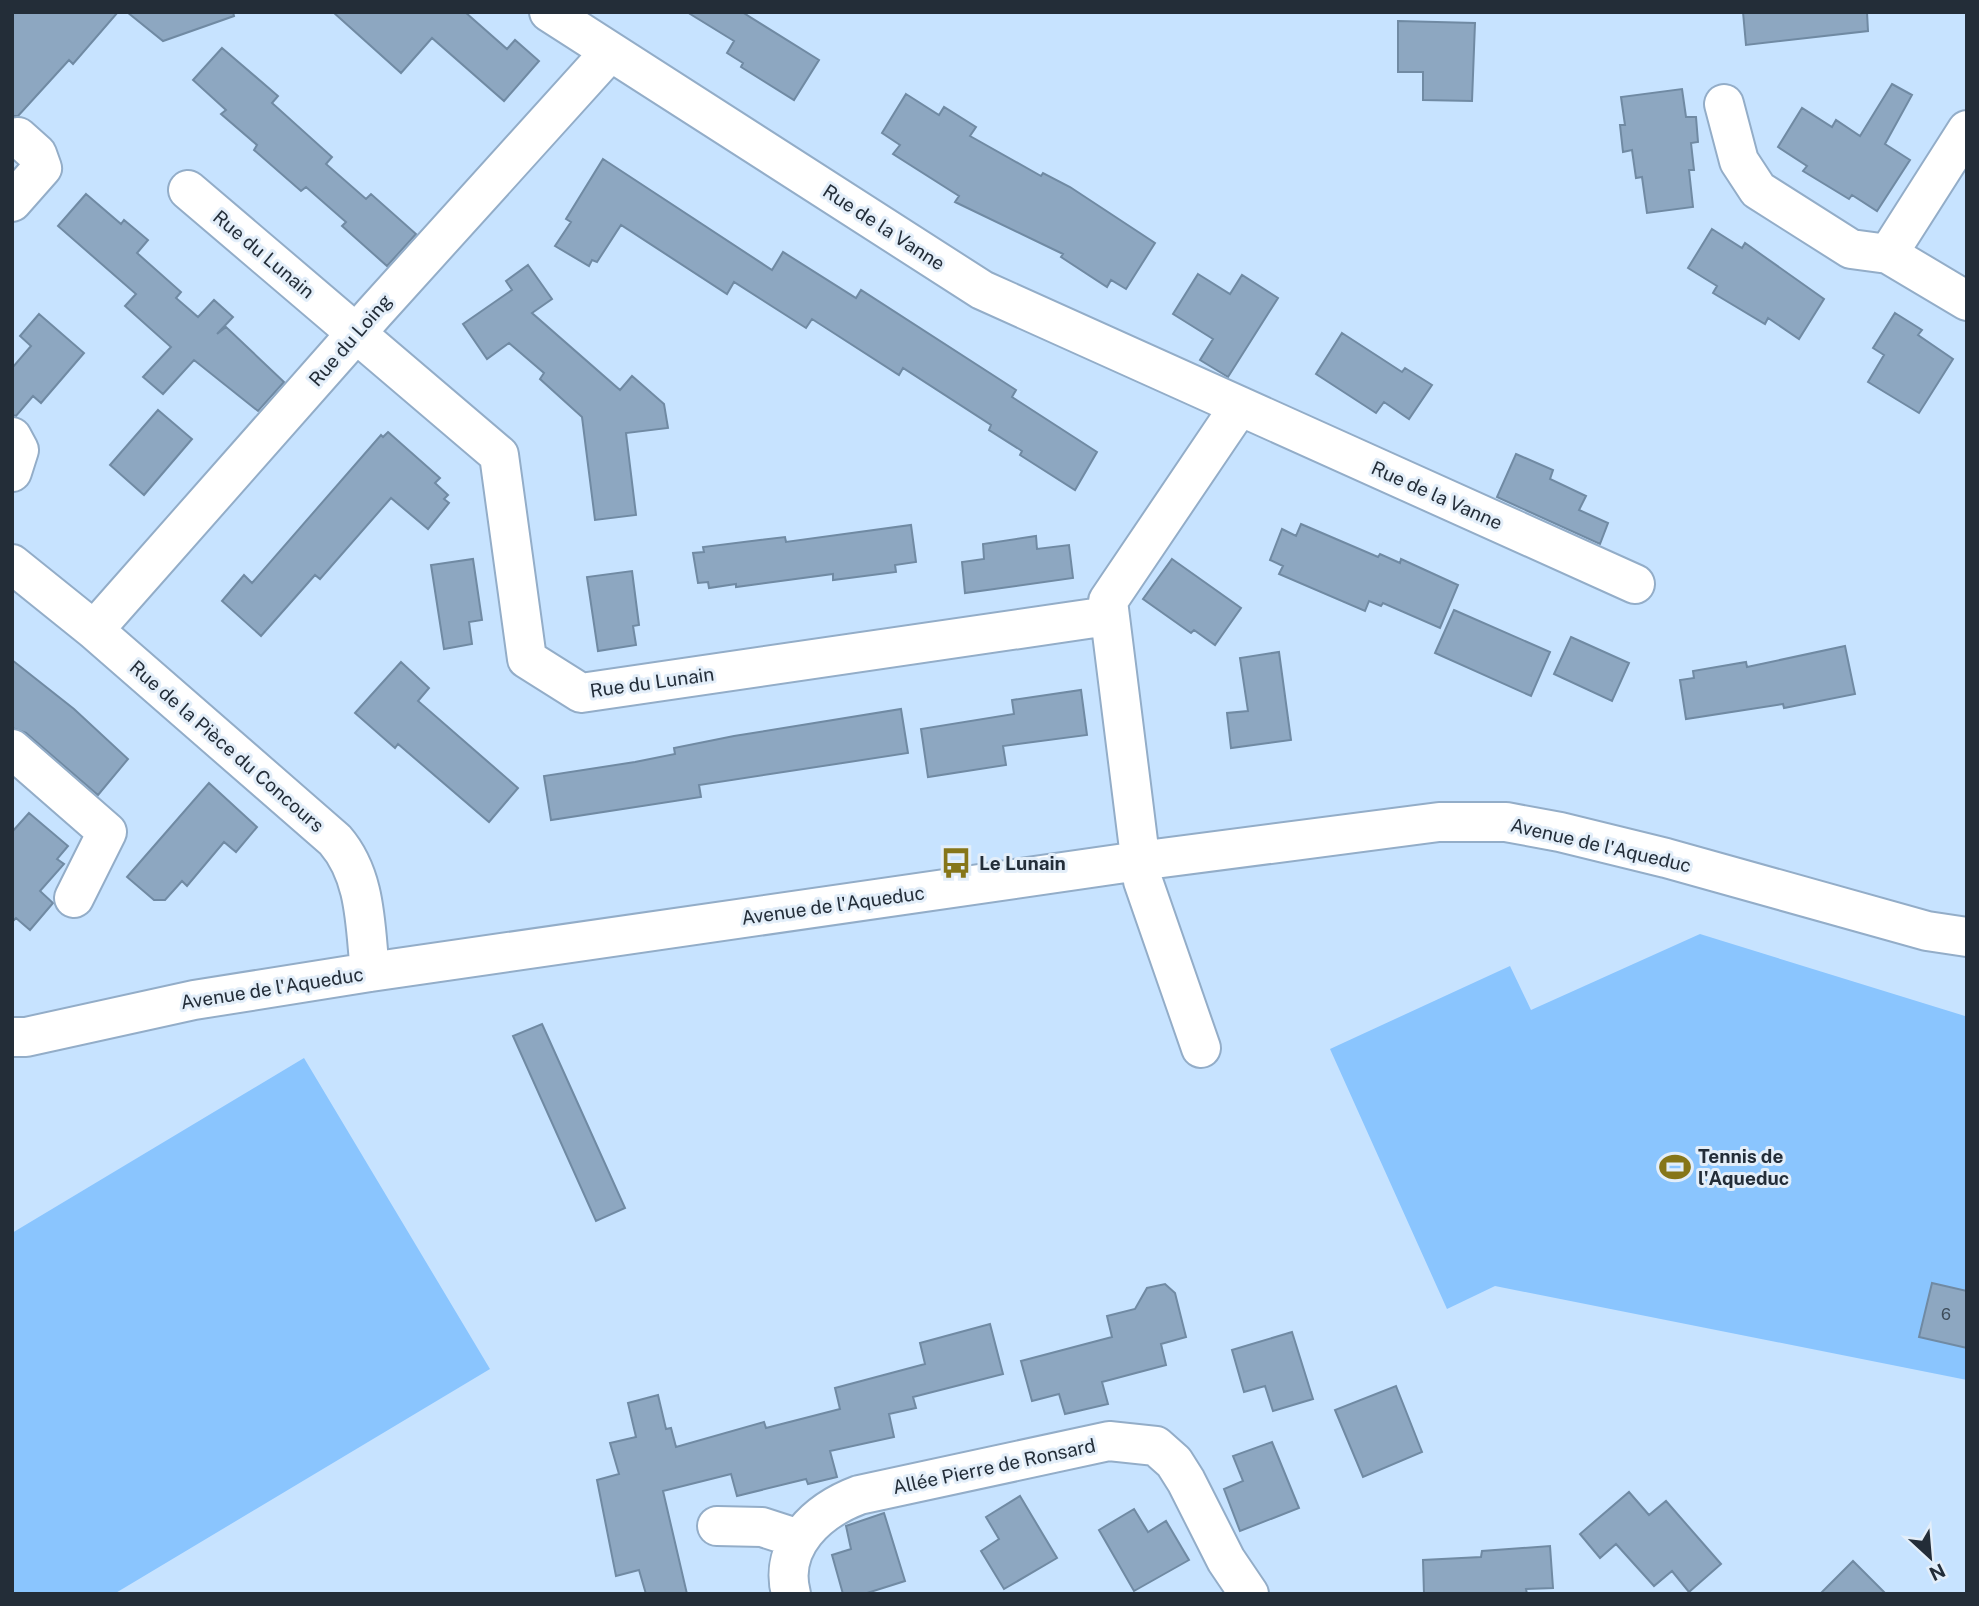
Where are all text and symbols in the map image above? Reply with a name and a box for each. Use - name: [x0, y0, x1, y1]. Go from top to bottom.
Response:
- street label: Rue de la Vanne: [819, 179, 949, 275]
- street label: Rue du Lunain: [209, 205, 319, 303]
- street label: Rue du Loing: [304, 289, 396, 390]
- street label: Rue de la Vanne: [1368, 456, 1506, 534]
- street label: Rue de la Pièce du Concours: [126, 656, 328, 836]
- street label: Rue du Lunain: [589, 662, 715, 702]
- street label: Avenue de l'Aqueduc: [1509, 814, 1693, 876]
- bus stop icon: Le Lunain: [939, 846, 973, 880]
- place label: Le Lunain: [979, 852, 1066, 874]
- street label: Avenue de l'Aqueduc: [740, 881, 926, 929]
- street label: Avenue de l'Aqueduc: [179, 963, 365, 1013]
- place label: Tennis de l'Aqueduc: [1698, 1145, 1789, 1189]
- sports icon: Tennis de l'Aqueduc: [1658, 1150, 1692, 1184]
- house number: 6: [1941, 1305, 1951, 1324]
- street label: Allée Pierre de Ronsard: [890, 1434, 1098, 1498]
- north arrow: [1895, 1522, 1965, 1592]
- text: N: [1926, 1559, 1949, 1585]

